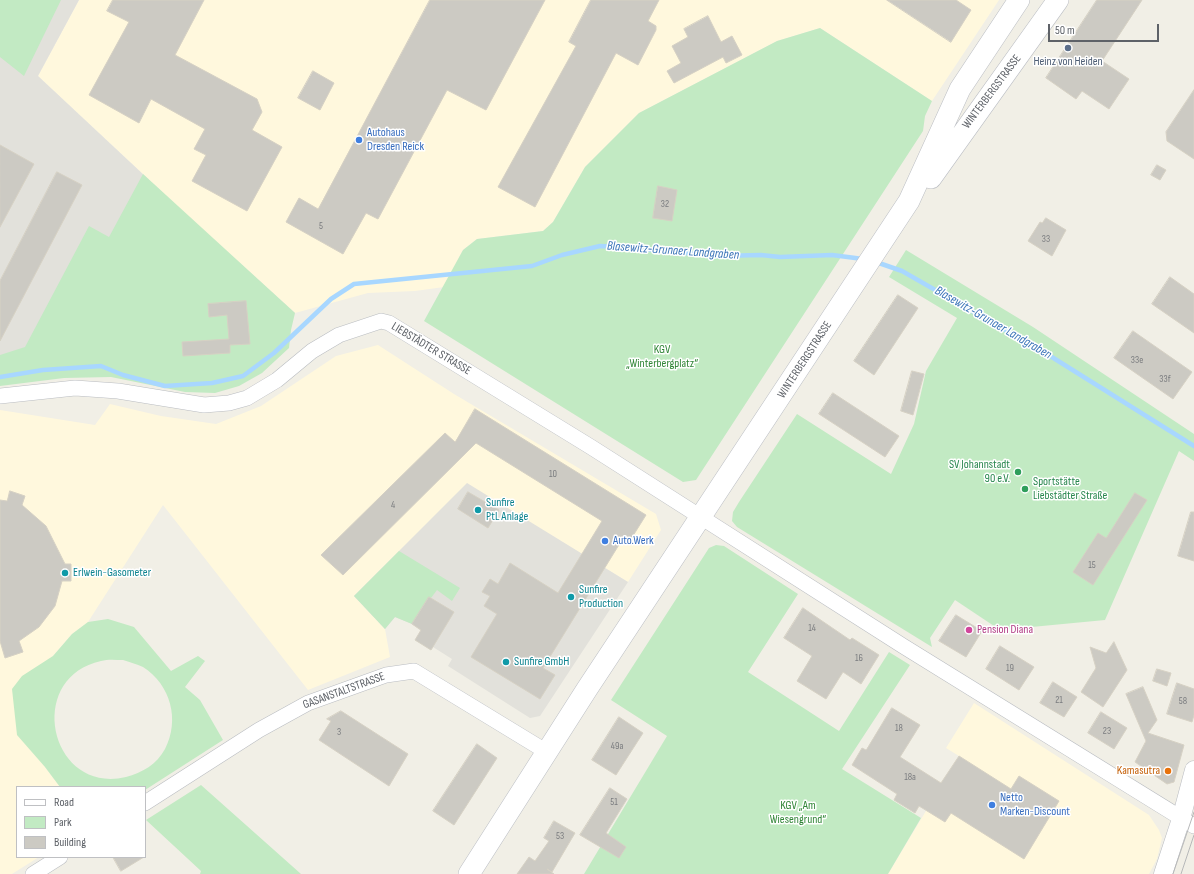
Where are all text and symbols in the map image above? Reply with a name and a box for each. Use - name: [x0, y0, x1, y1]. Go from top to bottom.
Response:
- scale bar: [1050, 16, 1161, 42]
- text: 50 m: [1055, 23, 1075, 38]
- marker: Heinz von Heiden: [1063, 43, 1073, 53]
- street label: WINTERBERGSTRASSE: [959, 52, 1025, 132]
- place label: Heinz von Heiden: [1033, 55, 1103, 69]
- place label: Autohaus Dresden Reick: [367, 126, 424, 154]
- marker: Autohaus Dresden Reick: [354, 135, 364, 145]
- house number: 32: [661, 198, 669, 210]
- house number: 5: [319, 220, 323, 232]
- house number: 33: [1042, 233, 1050, 245]
- water label: Blasewitz‐Grunaer Landgraben: [606, 239, 740, 263]
- water label: Blasewitz‐Grunaer Landgraben: [932, 283, 1054, 363]
- street label: WINTERBERGSTRASSE: [775, 319, 835, 401]
- street label: LIEBSTÄDTER STRASSE: [389, 320, 473, 378]
- park label: KGV „Winterbergplatz“: [626, 343, 698, 371]
- house number: 33e: [1131, 354, 1143, 366]
- house number: 33f: [1159, 373, 1171, 385]
- place label: SV Johannstadt 90 e.V.: [949, 458, 1010, 486]
- marker: SV Johannstadt 90 e.V.: [1013, 467, 1023, 477]
- house number: 10: [549, 468, 557, 480]
- place label: Sportstätte Liebstädter Straße: [1033, 475, 1107, 503]
- marker: Sportstätte Liebstädter Straße: [1020, 484, 1030, 494]
- place label: Sunfire PtL Anlage: [486, 496, 528, 524]
- house number: 4: [391, 499, 395, 511]
- marker: Sunfire PtL Anlage: [473, 505, 483, 515]
- place label: Auto.Werk: [613, 534, 654, 548]
- marker: Auto.Werk: [600, 536, 610, 546]
- house number: 15: [1088, 559, 1096, 571]
- place label: Erlwein-Gasometer: [73, 566, 151, 580]
- marker: Erlwein-Gasometer: [60, 568, 70, 578]
- place label: Sunfire Production: [579, 583, 623, 611]
- marker: Sunfire Production: [566, 592, 576, 602]
- house number: 14: [808, 622, 816, 634]
- place label: Pension Diana: [977, 623, 1033, 637]
- marker: Pension Diana: [964, 625, 974, 635]
- house number: 16: [855, 652, 863, 664]
- place label: Sunfire GmbH: [514, 655, 569, 669]
- marker: Sunfire GmbH: [501, 657, 511, 667]
- house number: 19: [1006, 662, 1014, 674]
- street label: GASANSTALTSTRASSE: [301, 670, 387, 712]
- house number: 21: [1055, 694, 1063, 706]
- house number: 58: [1179, 695, 1187, 707]
- house number: 18: [895, 722, 903, 734]
- house number: 23: [1103, 725, 1111, 737]
- house number: 3: [337, 726, 341, 738]
- house number: 49a: [611, 740, 623, 752]
- place label: Kamasutra: [1117, 764, 1160, 778]
- marker: Kamasutra: [1163, 766, 1173, 776]
- house number: 18a: [904, 771, 916, 783]
- legend: [16, 786, 146, 858]
- place label: Netto Marken-Discount: [1000, 791, 1070, 819]
- text: Road: [54, 795, 74, 810]
- house number: 51: [610, 796, 618, 808]
- park label: KGV „Am Wiesengrund“: [770, 799, 826, 827]
- marker: Netto Marken-Discount: [987, 800, 997, 810]
- text: Park: [54, 815, 72, 830]
- house number: 53: [556, 830, 564, 842]
- text: Building: [54, 835, 86, 850]

